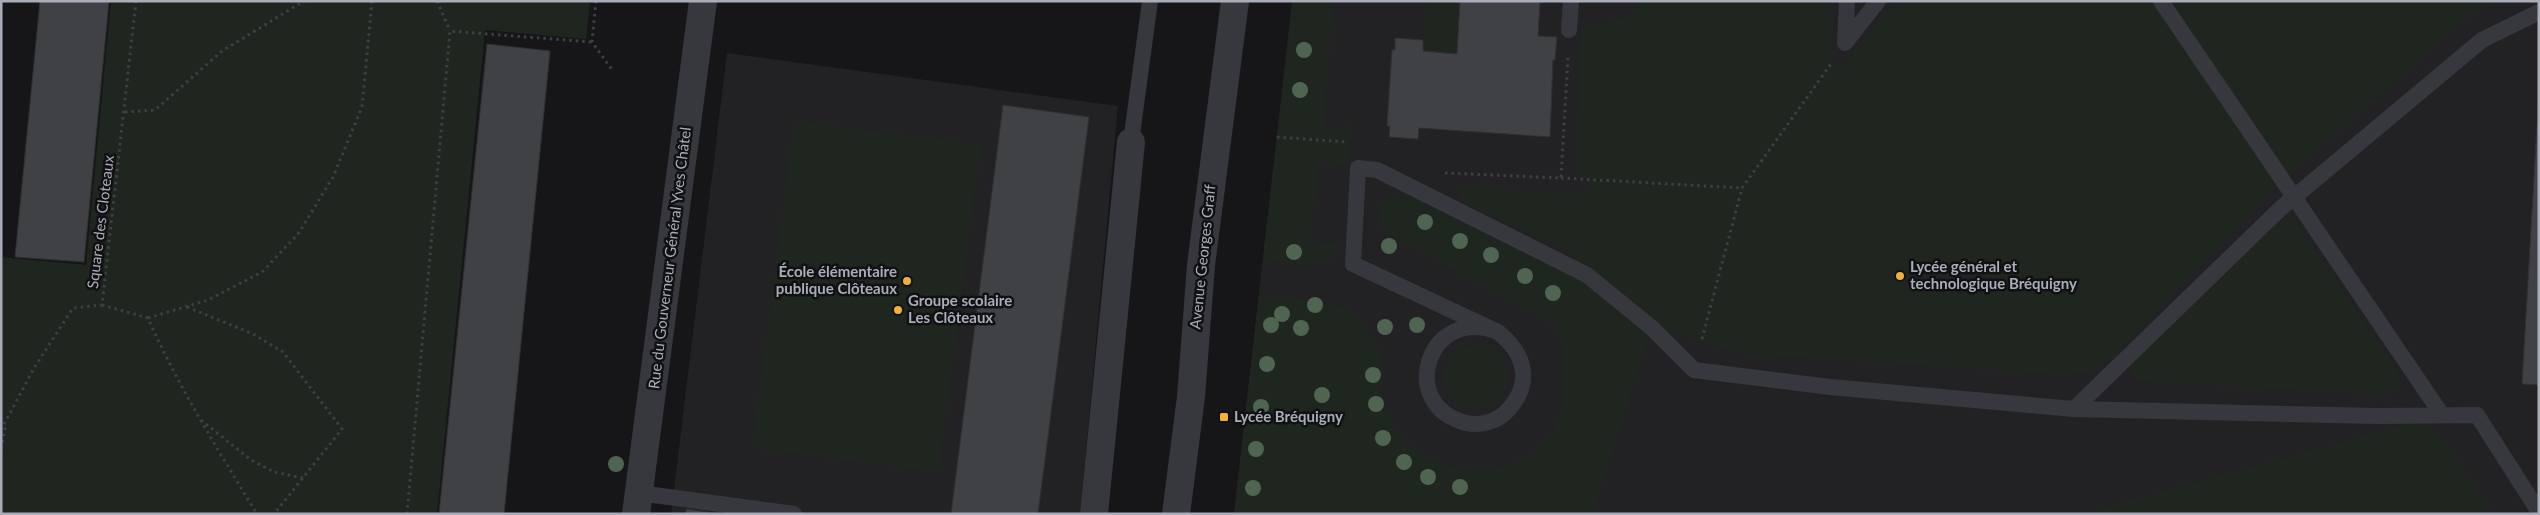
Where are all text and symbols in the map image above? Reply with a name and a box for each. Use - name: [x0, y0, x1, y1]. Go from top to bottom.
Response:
- street label: Rue du Gouverneur Général Yves Châtel: [644, 126, 694, 390]
- street label: Square des Cloteaux: [83, 154, 117, 290]
- street label: Avenue Georges Graff: [1185, 184, 1219, 330]
- place label: Lycée général et technologique Bréquigny: [1910, 257, 2077, 292]
- place label: École élémentaire publique Clôteaux: [776, 262, 897, 297]
- marker: Lycée général et technologique Bréquigny: [1894, 270, 1906, 282]
- marker: École élémentaire publique Clôteaux: [901, 275, 913, 287]
- place label: Groupe scolaire Les Clôteaux: [908, 291, 1012, 326]
- marker: Groupe scolaire Les Clôteaux: [892, 304, 904, 316]
- place label: Lycée Bréquigny: [1234, 407, 1343, 425]
- marker: Lycée Bréquigny: [1218, 411, 1230, 423]

